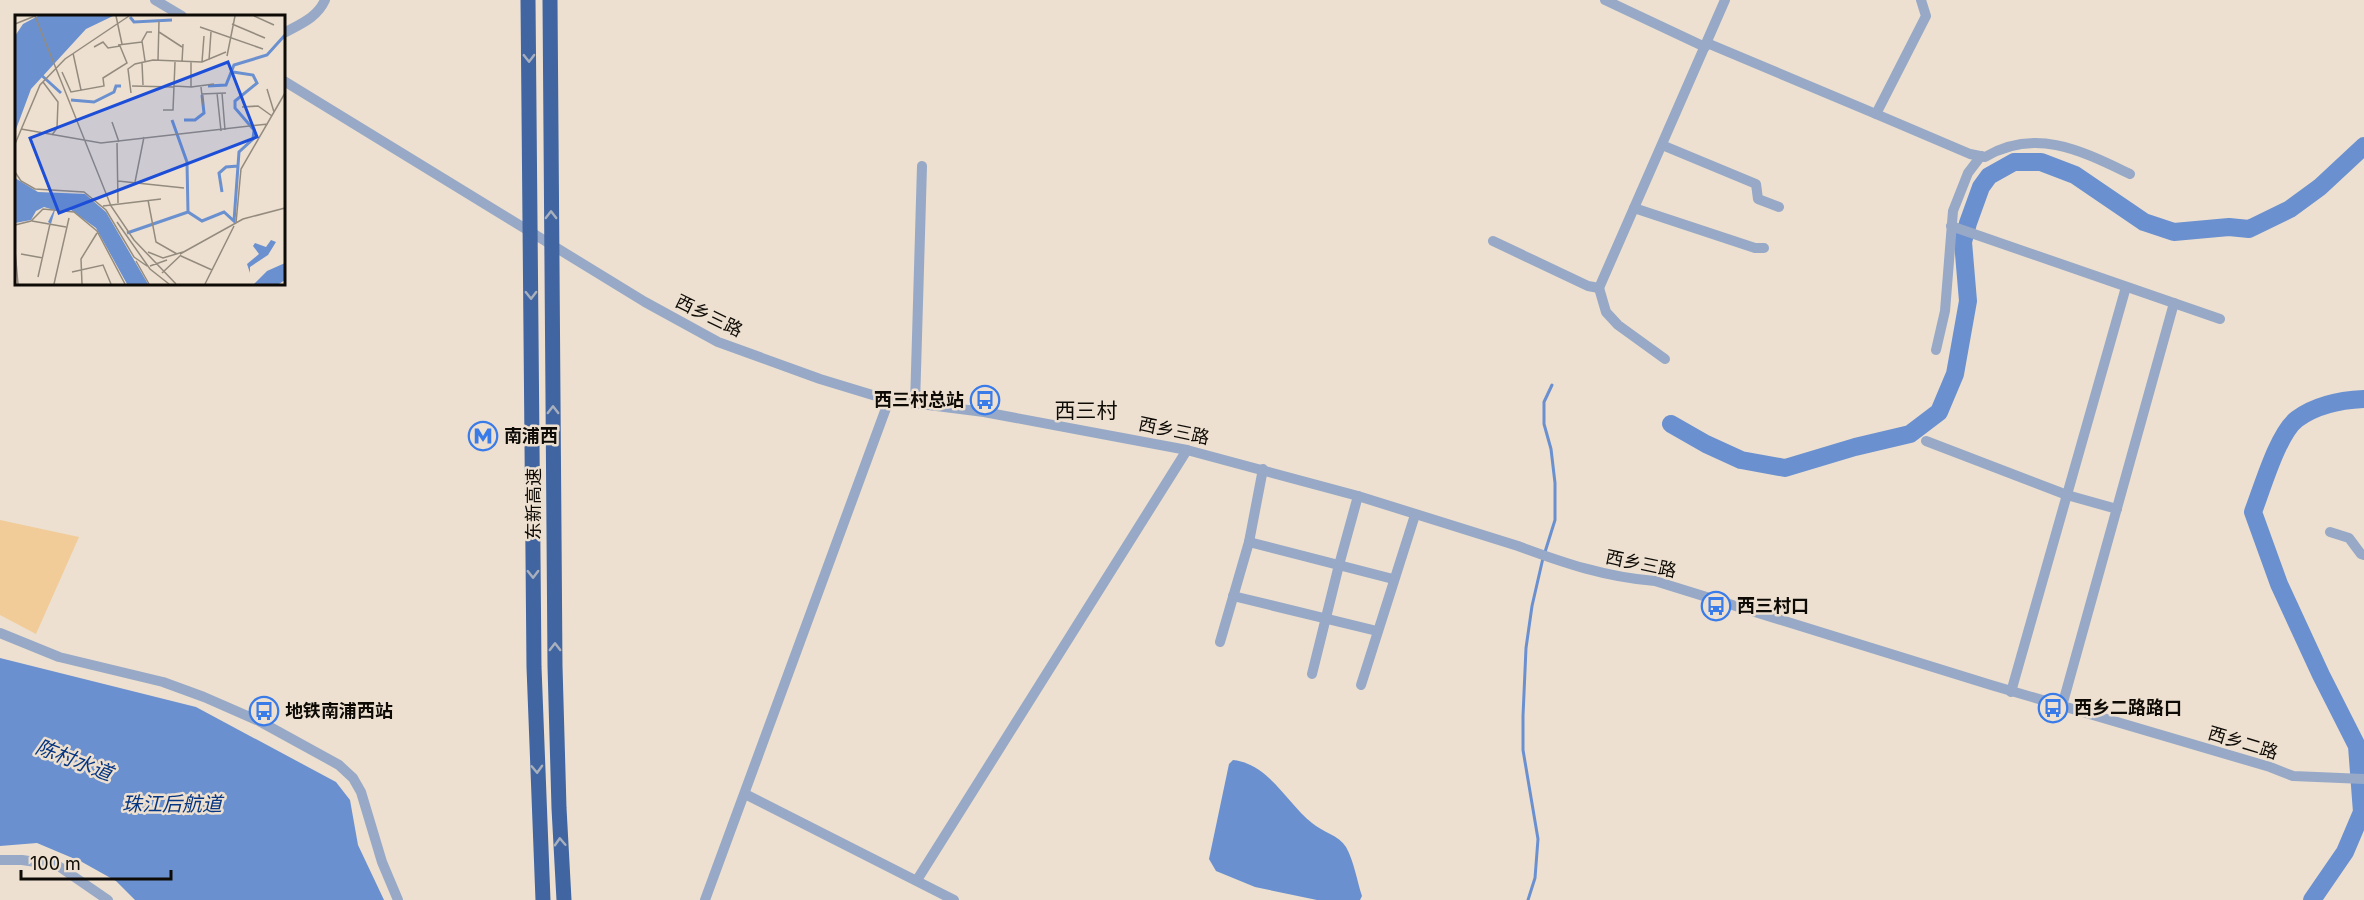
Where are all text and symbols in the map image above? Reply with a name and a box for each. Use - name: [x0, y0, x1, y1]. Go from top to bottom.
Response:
- inset map: [15, 15, 285, 285]
- one-way arrow: [523, 54, 535, 63]
- one-way arrow: [545, 210, 558, 219]
- street label: 西乡三路: [672, 290, 746, 341]
- one-way arrow: [525, 291, 537, 300]
- bus stop icon: 西三村总站: [969, 384, 1001, 416]
- place label: 西三村总站: [874, 389, 964, 410]
- district label: 西三村: [1055, 398, 1118, 423]
- one-way arrow: [547, 405, 559, 414]
- street label: 西乡三路: [1137, 413, 1212, 448]
- metro station icon: 南浦西: [467, 420, 499, 452]
- place label: 南浦西: [504, 425, 558, 446]
- street label: 东新高速: [523, 468, 544, 540]
- street label: 西乡三路: [1604, 546, 1679, 581]
- one-way arrow: [527, 570, 540, 579]
- bus stop icon: 西三村口: [1700, 590, 1732, 622]
- place label: 西三村口: [1737, 595, 1809, 616]
- one-way arrow: [549, 642, 561, 651]
- bus stop icon: 西乡二路路口: [2037, 692, 2069, 724]
- bus stop icon: 地铁南浦西站: [248, 695, 280, 727]
- place label: 西乡二路路口: [2074, 697, 2182, 718]
- place label: 地铁南浦西站: [285, 700, 393, 721]
- street label: 西乡二路: [2206, 722, 2281, 763]
- water label: 陈村水道: [32, 734, 118, 787]
- one-way arrow: [530, 765, 543, 774]
- water label: 珠江后航道: [122, 792, 225, 816]
- one-way arrow: [554, 837, 567, 846]
- scale bar: [21, 843, 171, 881]
- text: 100 m: [30, 853, 81, 874]

